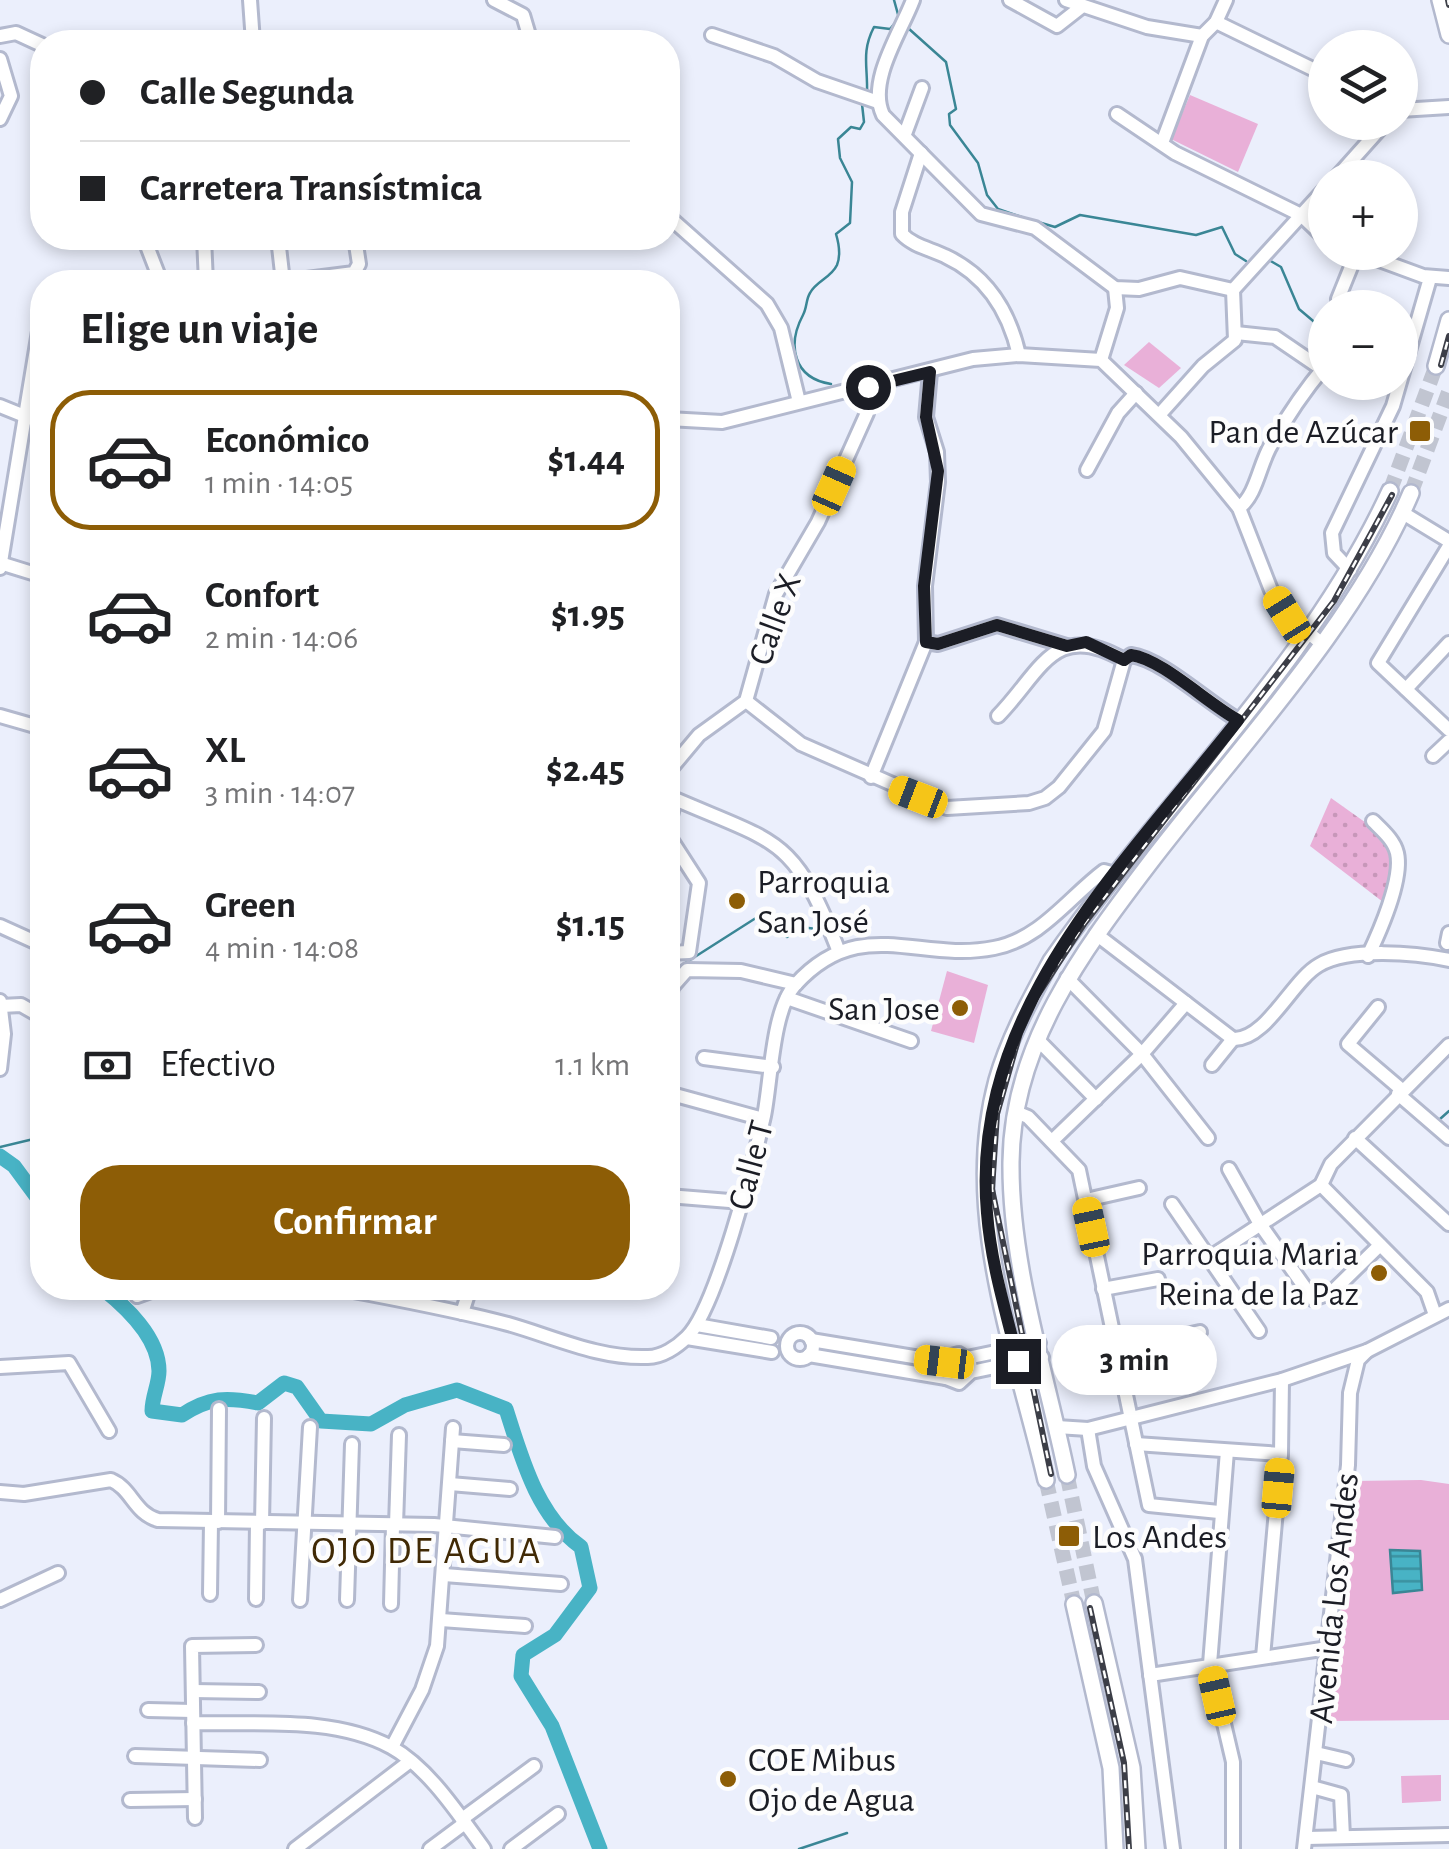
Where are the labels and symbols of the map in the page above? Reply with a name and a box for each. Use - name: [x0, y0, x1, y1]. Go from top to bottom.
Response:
- route start: [846, 365, 891, 410]
- place label: Pan de Azúcar: [1208, 415, 1399, 450]
- marker: Pan de Azúcar: [1407, 418, 1433, 444]
- car: [808, 452, 860, 520]
- street label: Calle X: [743, 569, 808, 670]
- car: [1258, 582, 1316, 648]
- car: [885, 772, 951, 822]
- place label: Parroquia San José: [757, 865, 890, 940]
- marker: Parroquia San José: [726, 890, 748, 912]
- place label: San Jose: [828, 992, 940, 1027]
- marker: San Jose: [949, 997, 971, 1019]
- street label: Calle T: [723, 1117, 780, 1214]
- car: [1070, 1195, 1112, 1259]
- place label: Parroquia Maria Reina de la Paz: [1141, 1237, 1359, 1312]
- marker: Parroquia Maria Reina de la Paz: [1368, 1262, 1390, 1284]
- callout: 3 min: [1053, 1326, 1218, 1396]
- route end: [996, 1339, 1041, 1384]
- car: [912, 1343, 976, 1381]
- car: [1260, 1457, 1296, 1519]
- street label: Avenida Los Andes: [1304, 1471, 1365, 1725]
- place label: Los Andes: [1092, 1520, 1227, 1555]
- marker: Los Andes: [1056, 1523, 1082, 1549]
- district label: OJO DE AGUA: [311, 1533, 543, 1571]
- car: [1196, 1663, 1238, 1729]
- place label: COE Mibus Ojo de Agua: [748, 1743, 915, 1818]
- marker: COE Mibus Ojo de Agua: [717, 1768, 739, 1790]

